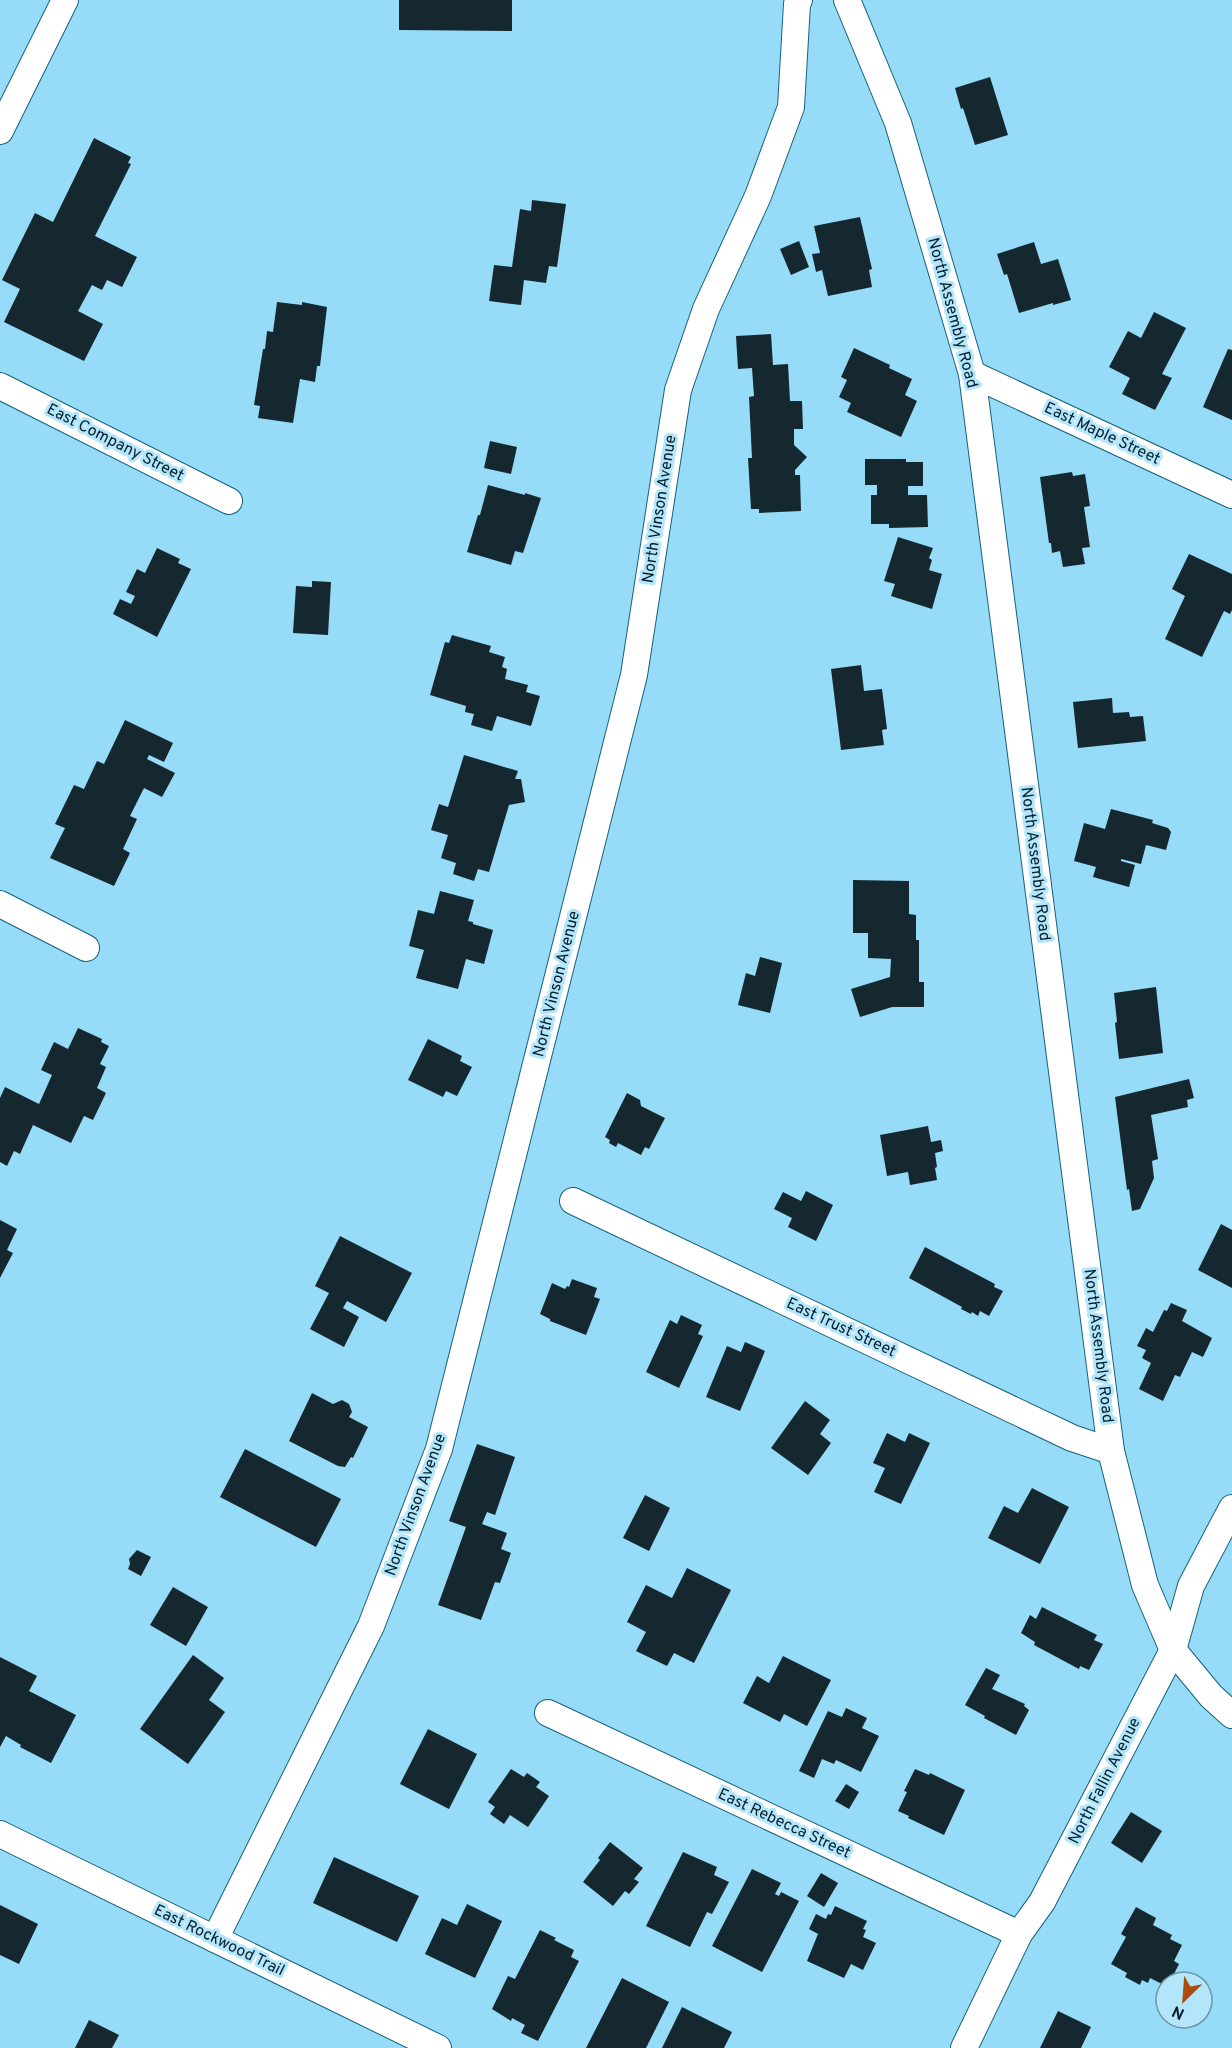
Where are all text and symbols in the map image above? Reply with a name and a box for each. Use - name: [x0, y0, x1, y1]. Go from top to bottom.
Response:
- street label: North Assembly Road: [922, 236, 982, 390]
- street label: East Maple Street: [1041, 398, 1163, 470]
- street label: East Company Street: [43, 400, 187, 486]
- street label: North Vinson Avenue: [638, 433, 682, 585]
- street label: North Assembly Road: [1016, 786, 1054, 942]
- street label: North Vinson Avenue: [529, 909, 585, 1059]
- street label: North Assembly Road: [1079, 1268, 1117, 1424]
- street label: East Trust Street: [783, 1294, 899, 1362]
- street label: North Vinson Avenue: [381, 1431, 451, 1579]
- street label: North Fallin Avenue: [1064, 1714, 1146, 1848]
- street label: East Rebecca Street: [714, 1784, 854, 1864]
- street label: East Rockwood Trail: [150, 1901, 288, 1981]
- north arrow: [1154, 1970, 1214, 2030]
- text: N: [1169, 2000, 1188, 2023]

